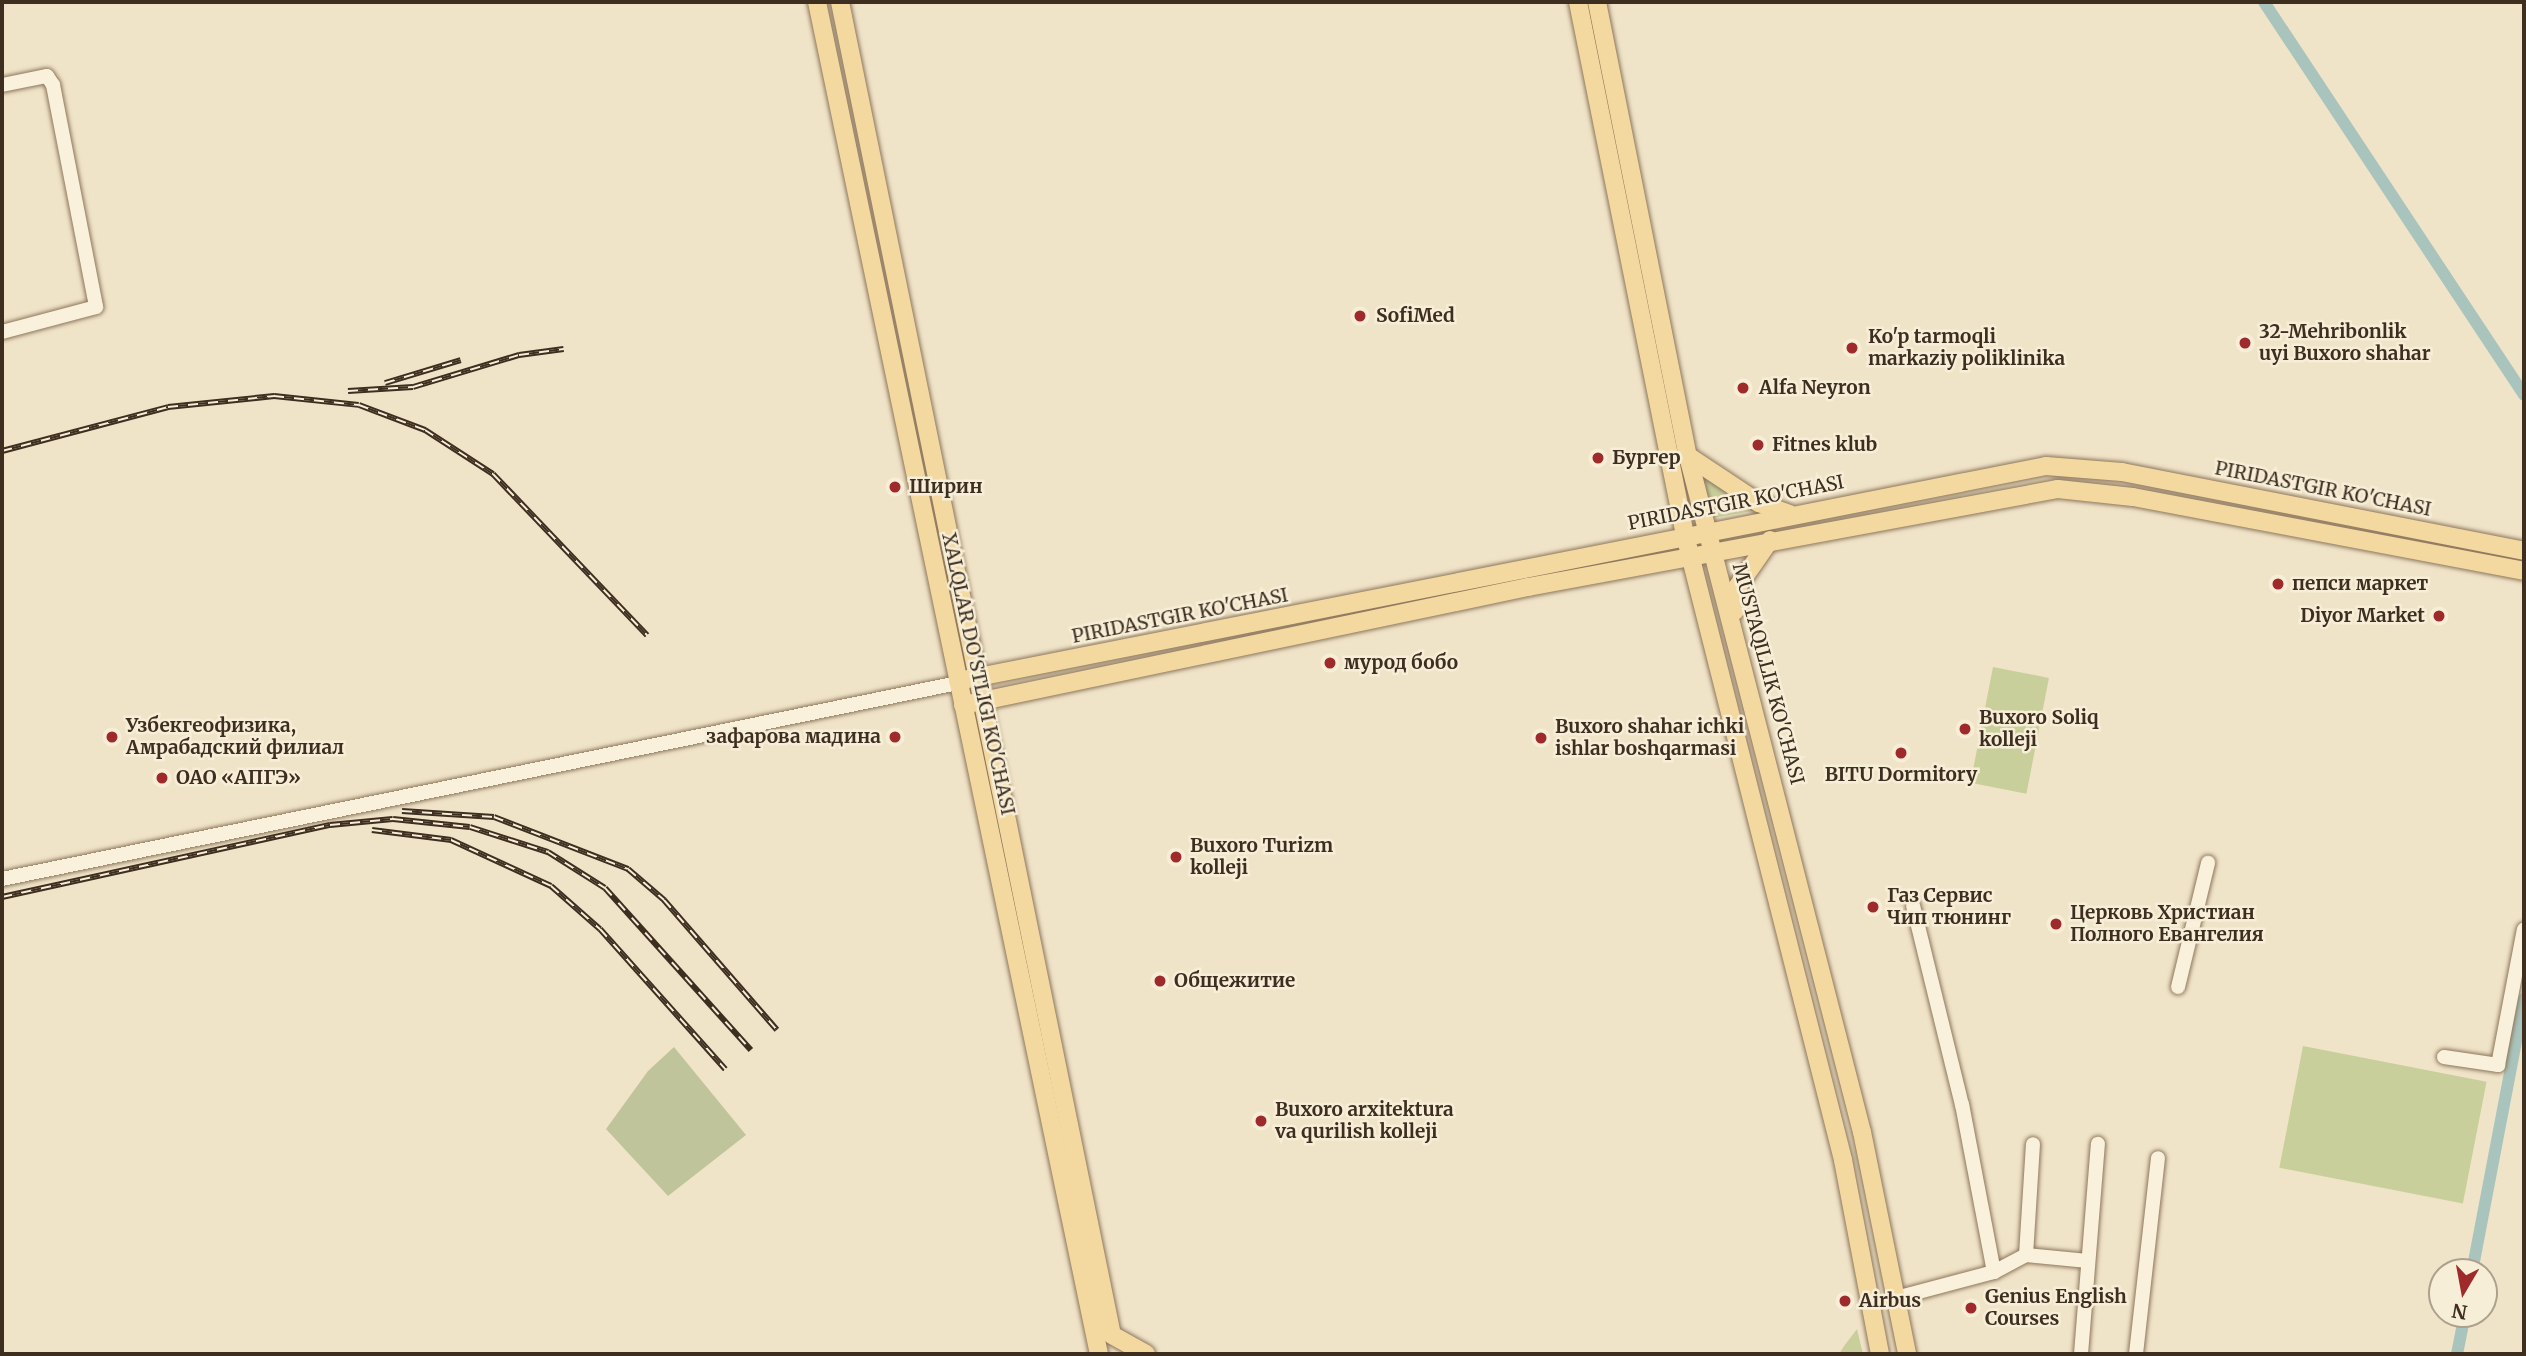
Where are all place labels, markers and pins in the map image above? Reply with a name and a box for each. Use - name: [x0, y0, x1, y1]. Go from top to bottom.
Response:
- place label: SofiMed: [1376, 305, 1455, 327]
- marker: SofiMed: [1350, 306, 1370, 326]
- place label: 32-Mehribonlik uyi Buxoro shahar: [2259, 321, 2431, 365]
- place label: Ko'p tarmoqli markaziy poliklinika: [1868, 326, 2065, 370]
- marker: 32-Mehribonlik uyi Buxoro shahar: [2237, 335, 2253, 351]
- marker: Ko'p tarmoqli markaziy poliklinika: [1842, 338, 1862, 358]
- place label: Alfa Neyron: [1759, 377, 1871, 399]
- marker: Alfa Neyron: [1733, 378, 1753, 398]
- place label: Fitnes klub: [1772, 434, 1877, 456]
- marker: Fitnes klub: [1750, 437, 1766, 453]
- place label: Бургер: [1612, 447, 1681, 469]
- marker: Бургер: [1590, 450, 1606, 466]
- place label: Ширин: [909, 476, 983, 498]
- marker: Ширин: [887, 479, 903, 495]
- place label: пепси маркет: [2292, 573, 2428, 595]
- marker: пепси маркет: [2270, 576, 2286, 592]
- place label: Diyor Market: [2300, 605, 2425, 627]
- marker: Diyor Market: [2431, 608, 2447, 624]
- place label: мурод бобо: [1344, 652, 1458, 674]
- marker: мурод бобо: [1322, 655, 1338, 671]
- place label: Buxoro Soliq kolleji: [1979, 707, 2098, 751]
- place label: Узбекгеофизика, Амрабадский филиал: [126, 715, 344, 759]
- place label: Buxoro shahar ichki ishlar boshqarmasi: [1555, 716, 1744, 760]
- marker: Buxoro Soliq kolleji: [1957, 721, 1973, 737]
- place label: зафарова мадина: [706, 726, 881, 748]
- marker: Узбекгеофизика, Амрабадский филиал: [104, 729, 120, 745]
- marker: зафарова мадина: [887, 729, 903, 745]
- marker: Buxoro shahar ichki ishlar boshqarmasi: [1533, 730, 1549, 746]
- marker: BITU Dormitory: [1893, 745, 1909, 761]
- place label: BITU Dormitory: [1825, 764, 1977, 786]
- place label: ОАО «АПГЭ»: [176, 767, 301, 789]
- marker: ОАО «АПГЭ»: [154, 770, 170, 786]
- place label: Buxoro Turizm kolleji: [1190, 835, 1333, 879]
- marker: Buxoro Turizm kolleji: [1168, 849, 1184, 865]
- place label: Газ Сервис Чип тюнинг: [1887, 885, 2011, 929]
- marker: Газ Сервис Чип тюнинг: [1865, 899, 1881, 915]
- place label: Церковь Христиан Полного Евангелия: [2070, 902, 2264, 946]
- marker: Церковь Христиан Полного Евангелия: [2048, 916, 2064, 932]
- place label: Общежитие: [1174, 970, 1295, 992]
- marker: Общежитие: [1152, 973, 1168, 989]
- place label: Buxoro arxitektura va qurilish kolleji: [1275, 1099, 1454, 1143]
- marker: Buxoro arxitektura va qurilish kolleji: [1253, 1113, 1269, 1129]
- place label: Genius English Courses: [1985, 1286, 2127, 1330]
- place label: Airbus: [1859, 1290, 1921, 1312]
- marker: Airbus: [1837, 1293, 1853, 1309]
- marker: Genius English Courses: [1963, 1300, 1979, 1316]

